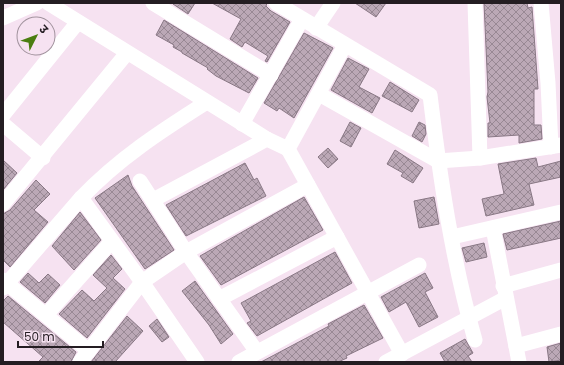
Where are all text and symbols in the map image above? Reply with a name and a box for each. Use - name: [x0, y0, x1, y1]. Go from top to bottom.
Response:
- north arrow: [16, 16, 56, 56]
- text: उ: [35, 21, 52, 38]
- scale bar: [18, 323, 103, 349]
- text: 50 m: [24, 328, 55, 345]

